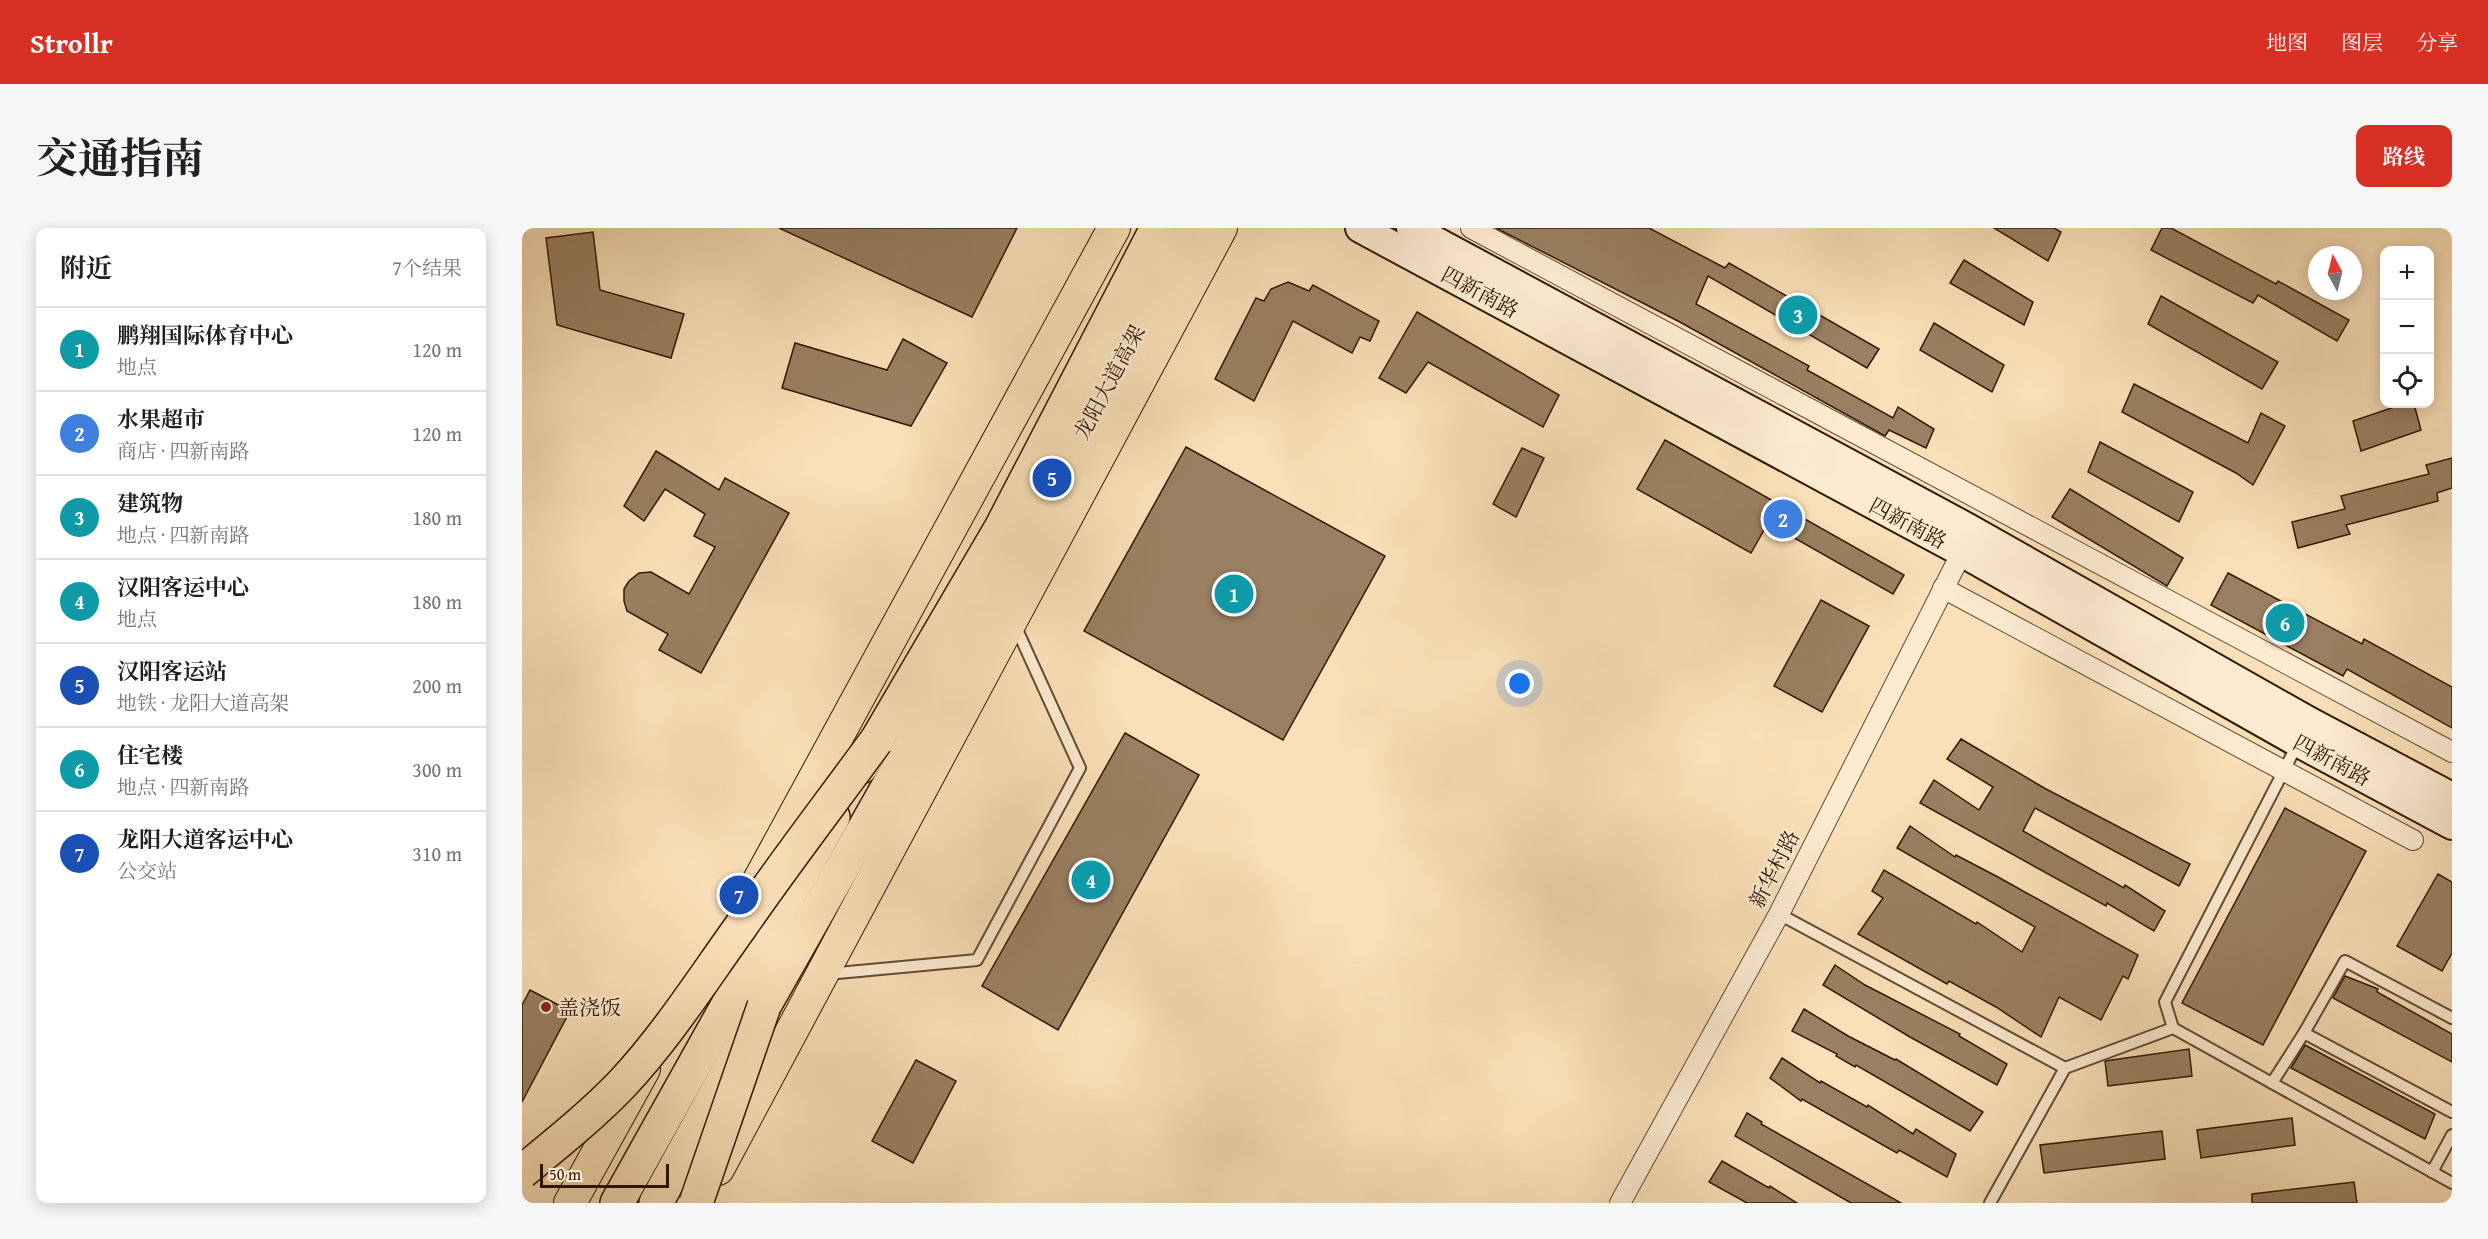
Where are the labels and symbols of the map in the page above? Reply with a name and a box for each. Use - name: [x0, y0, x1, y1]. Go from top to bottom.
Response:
- north arrow: [2308, 246, 2362, 300]
- street label: 四新南路: [1436, 259, 1524, 325]
- pin: 3: [1778, 292, 1818, 338]
- street label: 龙阳大道高架: [1066, 319, 1152, 445]
- pin: 5: [1032, 456, 1072, 500]
- street label: 四新南路: [1864, 490, 1952, 556]
- pin: 2: [1764, 496, 1802, 542]
- pin: 1: [1214, 572, 1254, 616]
- pin: 6: [2266, 600, 2304, 646]
- your location: [1505, 669, 1534, 698]
- street label: 四新南路: [2288, 727, 2376, 793]
- street label: 新华村路: [1741, 825, 1807, 913]
- pin: 4: [1072, 858, 1110, 902]
- pin: 7: [720, 872, 758, 918]
- place label: 盖浇饭: [558, 992, 621, 1023]
- marker: 盖浇饭: [539, 1000, 553, 1014]
- scale bar: [540, 1161, 669, 1188]

